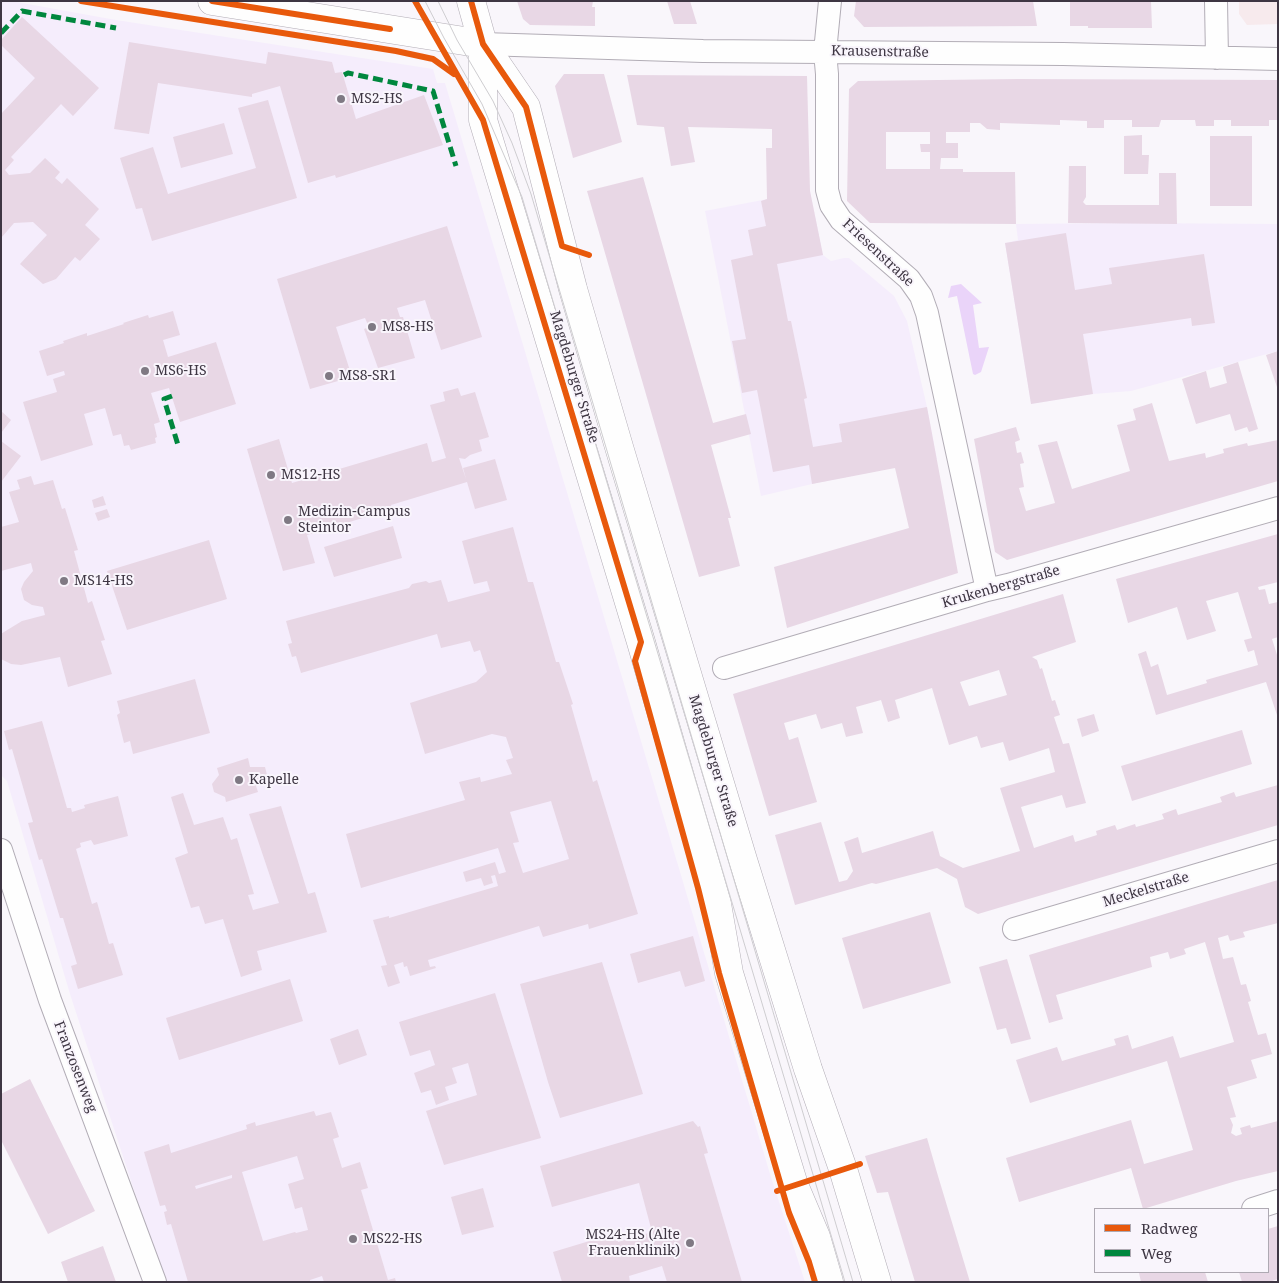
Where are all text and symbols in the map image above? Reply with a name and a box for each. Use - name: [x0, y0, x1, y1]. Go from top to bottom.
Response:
- street label: Krausenstraße: [831, 43, 929, 61]
- place label: MS2-HS: [351, 91, 403, 107]
- marker: MS2-HS: [335, 93, 347, 105]
- street label: Friesenstraße: [839, 216, 917, 290]
- street label: Magdeburger Straße: [546, 309, 602, 445]
- place label: MS8-HS: [382, 319, 434, 335]
- marker: MS8-HS: [366, 321, 378, 333]
- place label: MS6-HS: [155, 363, 207, 379]
- marker: MS6-HS: [139, 365, 151, 377]
- place label: MS8-SR1: [339, 368, 397, 384]
- marker: MS8-SR1: [323, 370, 335, 382]
- place label: MS12-HS: [281, 467, 340, 483]
- marker: MS12-HS: [265, 469, 277, 481]
- place label: Medizin-Campus Steintor: [298, 504, 410, 536]
- marker: Medizin-Campus Steintor: [282, 514, 294, 526]
- street label: Krukenbergstraße: [940, 562, 1062, 612]
- place label: MS14-HS: [74, 573, 133, 589]
- marker: MS14-HS: [58, 575, 70, 587]
- street label: Magdeburger Straße: [685, 693, 741, 829]
- place label: Kapelle: [249, 772, 299, 788]
- marker: Kapelle: [233, 774, 245, 786]
- street label: Meckelstraße: [1101, 869, 1191, 911]
- street label: Franzosenweg: [50, 1019, 100, 1115]
- legend: [1094, 1208, 1269, 1273]
- text: Radweg: [1141, 1218, 1198, 1238]
- place label: MS24-HS (Alte Frauenklinik): [585, 1227, 680, 1260]
- place label: MS22-HS: [363, 1231, 422, 1247]
- marker: MS22-HS: [347, 1233, 359, 1245]
- marker: MS24-HS (Alte Frauenklinik): [684, 1237, 696, 1249]
- text: Weg: [1141, 1243, 1172, 1263]

